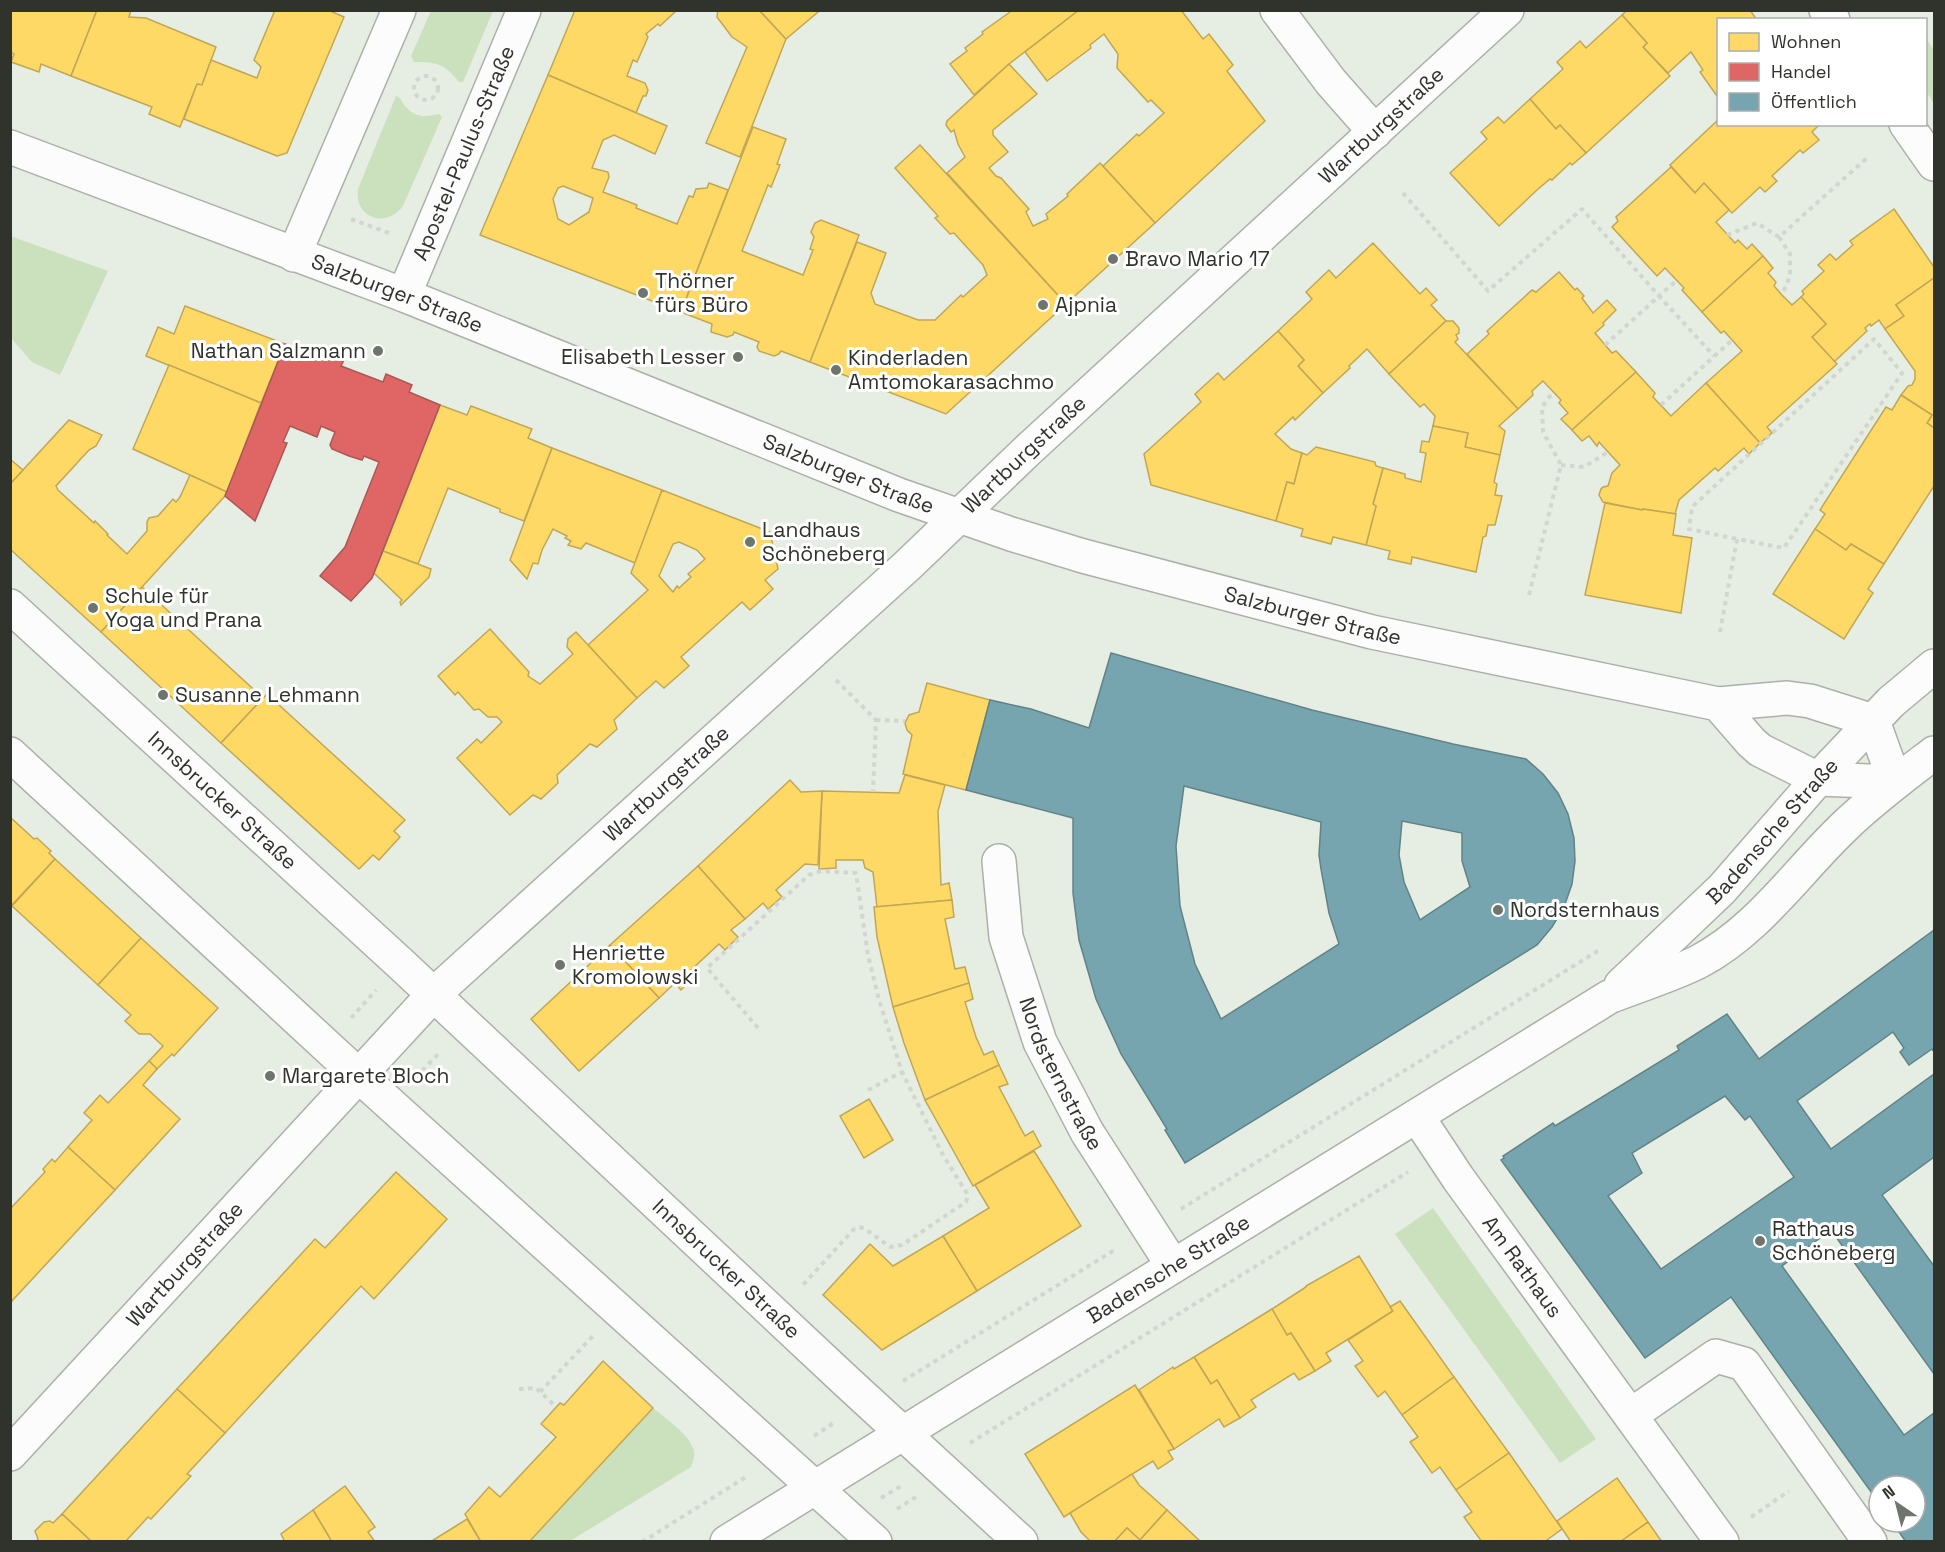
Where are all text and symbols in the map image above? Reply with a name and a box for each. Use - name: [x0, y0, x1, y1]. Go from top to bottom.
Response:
- legend: [1717, 18, 1927, 126]
- text: Wohnen: [1771, 30, 1841, 53]
- street label: Apostel-Paulus-Straße: [406, 41, 520, 264]
- text: Handel: [1771, 60, 1831, 83]
- street label: Wartburgstraße: [1313, 61, 1449, 189]
- text: Öffentlich: [1771, 90, 1857, 113]
- place label: Bravo Mario 17: [1125, 245, 1270, 272]
- street label: Salzburger Straße: [308, 247, 487, 339]
- marker: Bravo Mario 17: [1106, 252, 1120, 266]
- place label: Thörner fürs Büro: [655, 267, 749, 318]
- marker: Thörner fürs Büro: [636, 286, 650, 300]
- place label: Ajpnia: [1055, 291, 1117, 318]
- marker: Ajpnia: [1036, 298, 1050, 312]
- place label: Nathan Salzmann: [191, 337, 366, 364]
- place label: Elisabeth Lesser: [561, 343, 726, 370]
- marker: Nathan Salzmann: [371, 344, 385, 358]
- place label: Kinderladen Amtomokarasachmo: [848, 344, 1054, 395]
- marker: Elisabeth Lesser: [731, 350, 745, 364]
- marker: Kinderladen Amtomokarasachmo: [829, 363, 843, 377]
- street label: Wartburgstraße: [956, 389, 1092, 519]
- street label: Salzburger Straße: [759, 427, 938, 519]
- place label: Landhaus Schöneberg: [762, 516, 886, 567]
- marker: Landhaus Schöneberg: [743, 535, 757, 549]
- street label: Salzburger Straße: [1221, 580, 1404, 651]
- place label: Schule für Yoga und Prana: [105, 582, 262, 633]
- marker: Schule für Yoga und Prana: [86, 601, 100, 615]
- place label: Susanne Lehmann: [175, 681, 360, 708]
- marker: Susanne Lehmann: [156, 688, 170, 702]
- street label: Wartburgstraße: [597, 719, 735, 847]
- street label: Innsbrucker Straße: [142, 725, 303, 875]
- street label: Badensche Straße: [1700, 752, 1844, 910]
- place label: Nordsternhaus: [1510, 896, 1660, 923]
- marker: Nordsternhaus: [1491, 903, 1505, 917]
- place label: Henriette Kromolowski: [572, 939, 699, 990]
- marker: Henriette Kromolowski: [553, 958, 567, 972]
- street label: Nordsternstraße: [1013, 994, 1109, 1155]
- place label: Margarete Bloch: [282, 1062, 449, 1089]
- marker: Margarete Bloch: [263, 1069, 277, 1083]
- street label: Innsbrucker Straße: [647, 1193, 806, 1344]
- street label: Wartburgstraße: [120, 1196, 249, 1332]
- street label: Badensche Straße: [1082, 1208, 1255, 1329]
- street label: Am Rathaus: [1477, 1210, 1569, 1323]
- place label: Rathaus Schöneberg: [1772, 1215, 1896, 1266]
- marker: Rathaus Schöneberg: [1753, 1234, 1767, 1248]
- north arrow: [1867, 1474, 1927, 1534]
- text: N: [1878, 1480, 1899, 1504]

